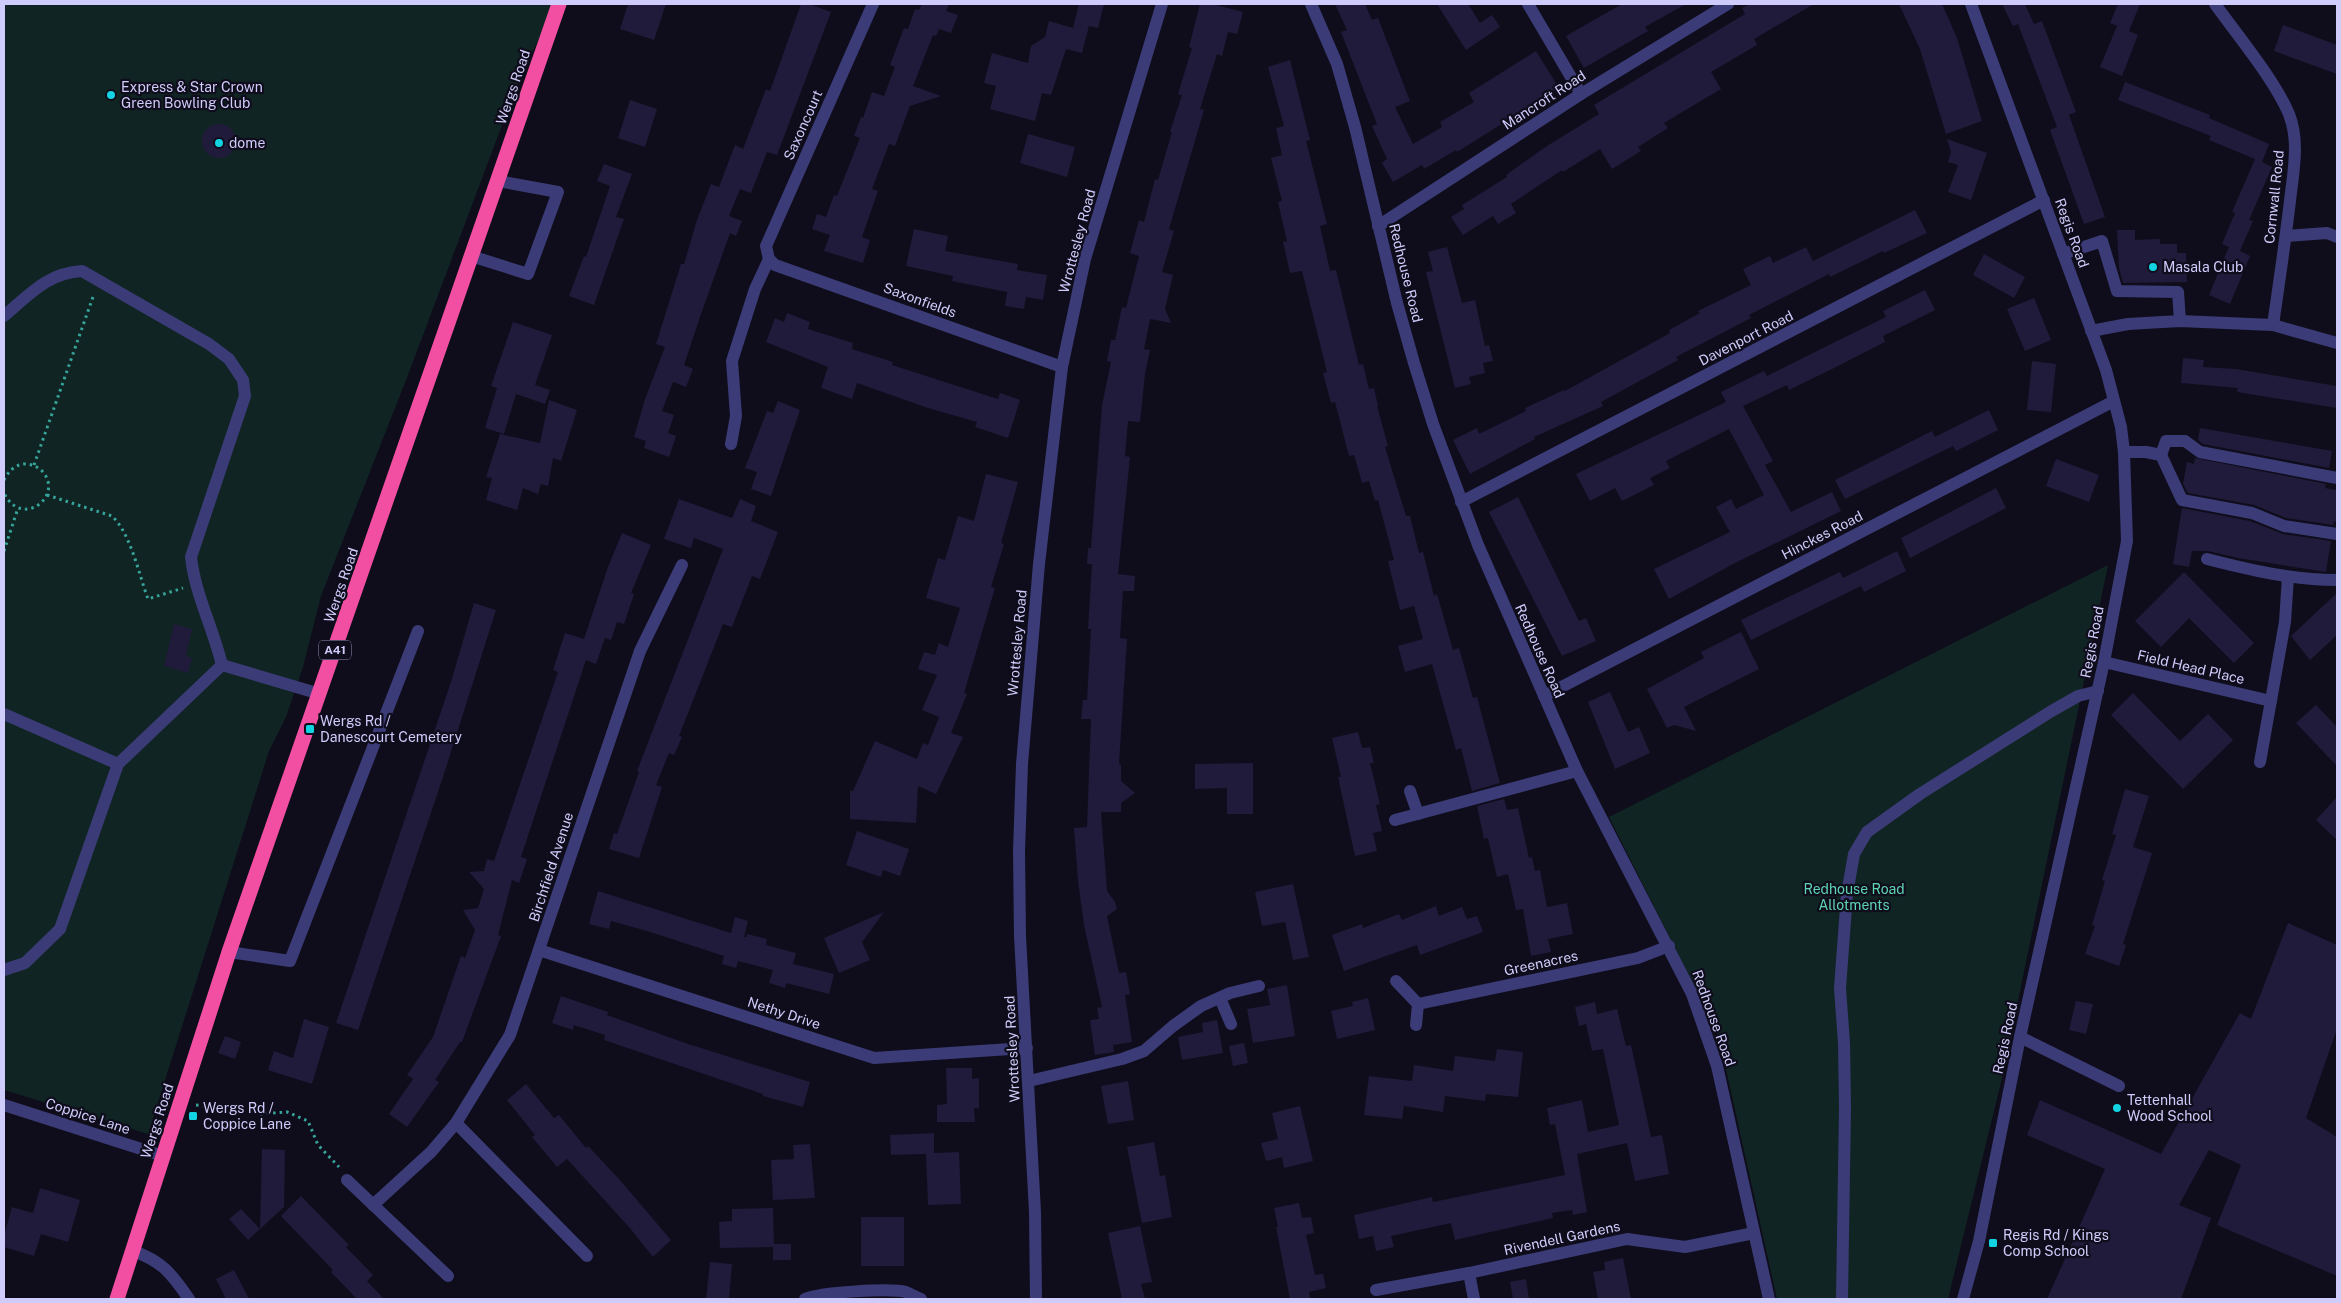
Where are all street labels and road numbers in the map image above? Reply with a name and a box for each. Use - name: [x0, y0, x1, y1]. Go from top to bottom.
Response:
- street label: Wergs Road: [493, 48, 533, 126]
- street label: Mancroft Road: [1499, 67, 1589, 133]
- street label: Saxoncourt: [780, 88, 826, 162]
- street label: Cornwall Road: [2261, 149, 2287, 245]
- street label: Wrottesley Road: [1055, 187, 1099, 295]
- street label: Regis Road: [2052, 196, 2092, 270]
- street label: Redhouse Road: [1386, 222, 1426, 324]
- street label: Saxonfields: [881, 279, 959, 321]
- street label: Davenport Road: [1696, 307, 1796, 369]
- street label: Hinckes Road: [1779, 508, 1865, 562]
- street label: Wergs Road: [321, 546, 361, 624]
- street label: Wrottesley Road: [1004, 589, 1030, 697]
- street label: Redhouse Road: [1512, 602, 1568, 700]
- street label: Regis Road: [2077, 605, 2107, 679]
- road number: A41: [319, 640, 351, 660]
- street label: Field Head Place: [2136, 647, 2246, 687]
- street label: Birchfield Avenue: [526, 810, 576, 924]
- street label: Greenacres: [1503, 947, 1579, 979]
- street label: Redhouse Road: [1689, 968, 1739, 1068]
- street label: Nethy Drive: [746, 994, 823, 1032]
- street label: Wrottesley Road: [1001, 995, 1023, 1103]
- street label: Regis Road: [1990, 1001, 2020, 1075]
- street label: Wergs Road: [137, 1081, 177, 1161]
- street label: Coppice Lane: [44, 1095, 132, 1137]
- street label: Rivendell Gardens: [1502, 1218, 1622, 1258]

